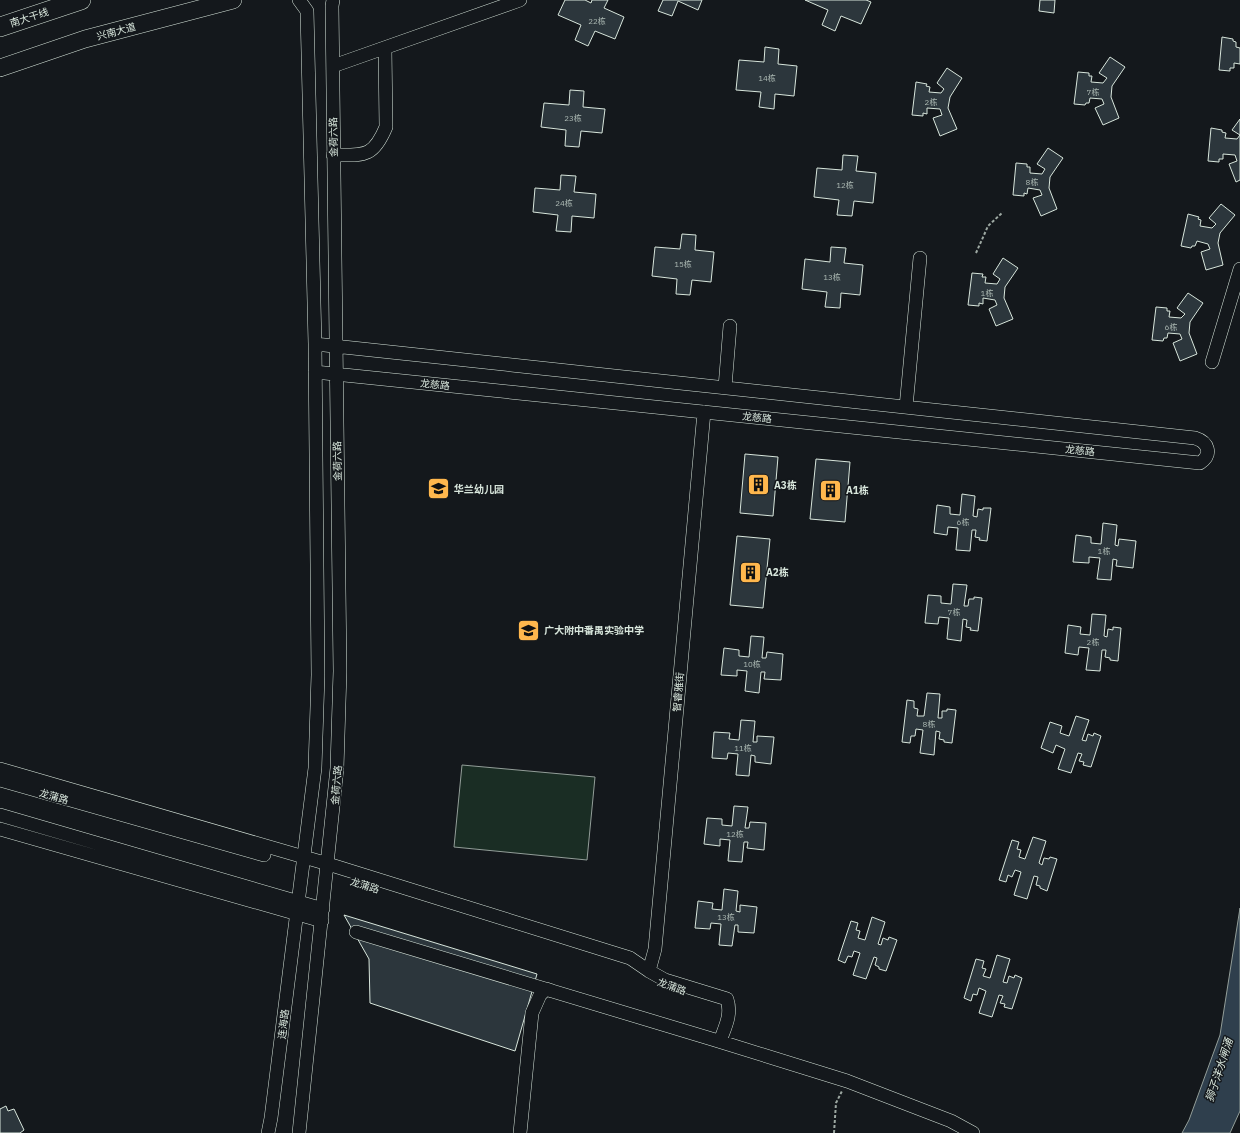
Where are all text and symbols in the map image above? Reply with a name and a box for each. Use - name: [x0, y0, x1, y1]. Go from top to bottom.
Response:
- street label: 南大干线: [8, 5, 50, 30]
- house number: 22栋: [588, 16, 606, 26]
- street label: 兴南大道: [95, 20, 137, 43]
- house number: 14栋: [758, 73, 776, 83]
- house number: 7栋: [1087, 87, 1099, 97]
- house number: 2栋: [925, 97, 937, 107]
- house number: 23栋: [564, 113, 582, 123]
- street label: 金荷六路: [327, 117, 340, 157]
- house number: 8栋: [1026, 177, 1038, 187]
- house number: 12栋: [836, 180, 854, 190]
- house number: 24栋: [555, 198, 573, 208]
- house number: 15栋: [674, 259, 692, 269]
- house number: 13栋: [823, 272, 841, 282]
- house number: 1栋: [981, 288, 993, 298]
- house number: 6栋: [1165, 322, 1177, 332]
- street label: 龙慈路: [419, 376, 451, 393]
- street label: 龙慈路: [741, 409, 773, 426]
- street label: 金荷六路: [331, 441, 344, 481]
- street label: 龙慈路: [1064, 442, 1096, 459]
- building icon: A3栋: [746, 472, 772, 498]
- school or university icon: 华兰幼儿园: [426, 476, 452, 502]
- building icon: A1栋: [817, 477, 843, 503]
- place label: A3栋: [774, 479, 797, 492]
- place label: 华兰幼儿园: [454, 483, 504, 496]
- place label: A1栋: [846, 484, 869, 497]
- house number: 6栋: [957, 517, 969, 527]
- house number: 1栋: [1098, 546, 1110, 556]
- building icon: A2栋: [737, 559, 763, 585]
- place label: A2栋: [766, 566, 789, 579]
- house number: 7栋: [948, 607, 960, 617]
- school or university icon: 广大附中番禺实验中学: [515, 617, 541, 643]
- place label: 广大附中番禺实验中学: [544, 624, 644, 637]
- house number: 2栋: [1087, 637, 1099, 647]
- house number: 10栋: [743, 659, 761, 669]
- street label: 智睿雅街: [670, 672, 687, 713]
- house number: 8栋: [923, 719, 935, 729]
- house number: 11栋: [734, 743, 752, 753]
- street label: 金荷六路: [328, 765, 345, 806]
- street label: 龙蒲路: [38, 786, 70, 807]
- house number: 12栋: [726, 829, 744, 839]
- street label: 龙蒲路: [349, 875, 381, 896]
- house number: 13栋: [717, 912, 735, 922]
- street label: 龙蒲路: [656, 975, 688, 998]
- street label: 连海路: [275, 1008, 292, 1040]
- water label: 狮子洋水闸涌: [1202, 1035, 1236, 1104]

